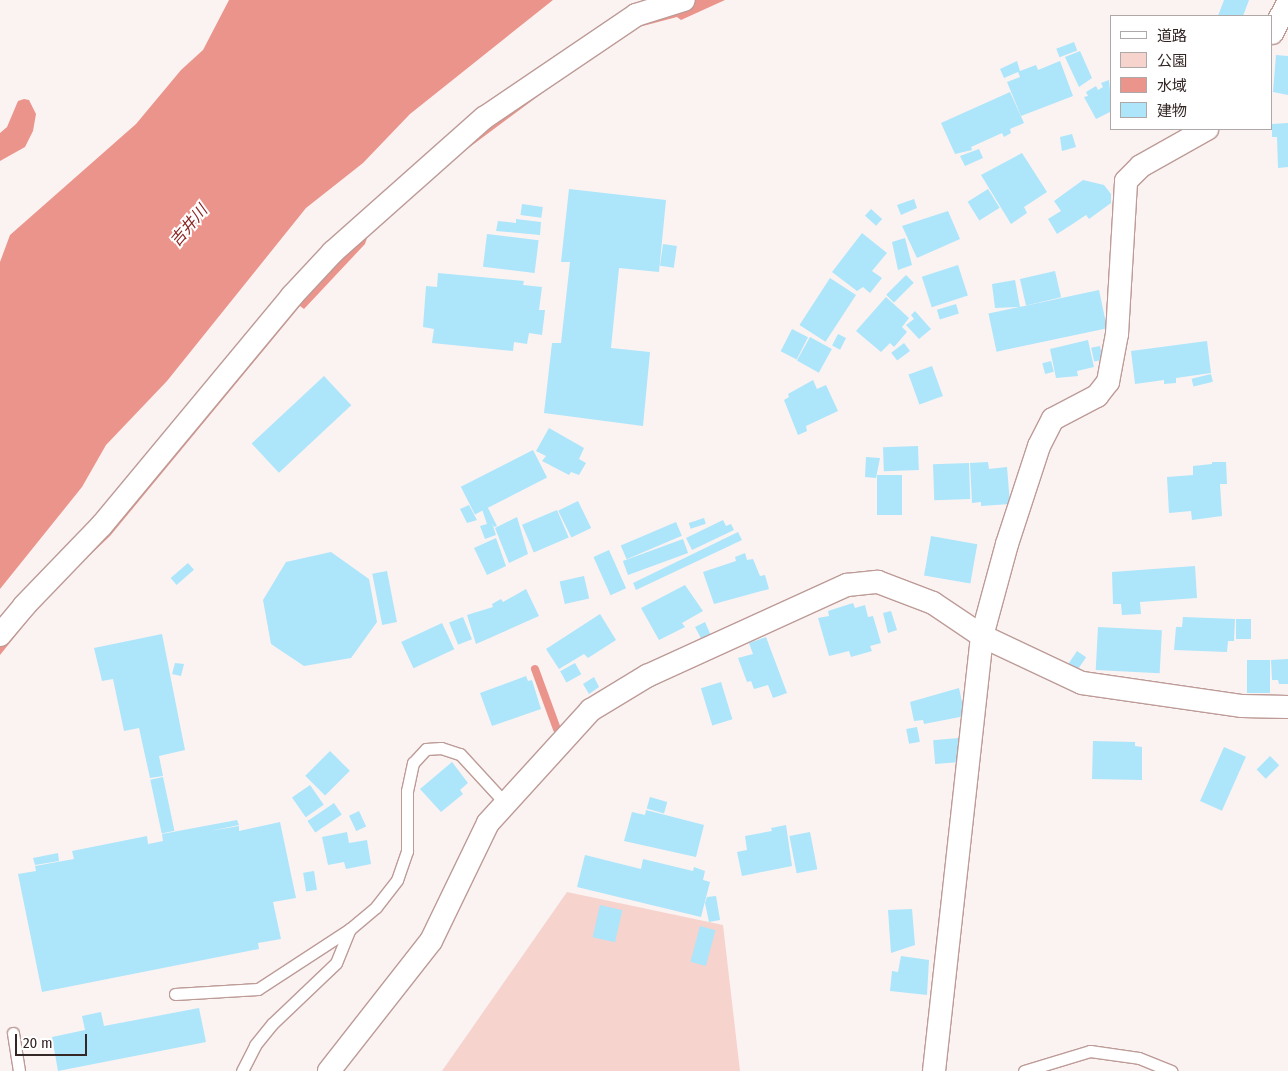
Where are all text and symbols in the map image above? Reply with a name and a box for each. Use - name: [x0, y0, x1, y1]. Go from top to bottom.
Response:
- legend: [1110, 15, 1273, 130]
- text: 道路: [1157, 27, 1187, 45]
- text: 公園: [1157, 52, 1187, 70]
- text: 水域: [1157, 77, 1187, 95]
- text: 建物: [1157, 102, 1187, 120]
- water label: 吉井川: [166, 201, 212, 251]
- scale bar: [18, 1024, 90, 1056]
- text: 20 m: [23, 1034, 53, 1052]

